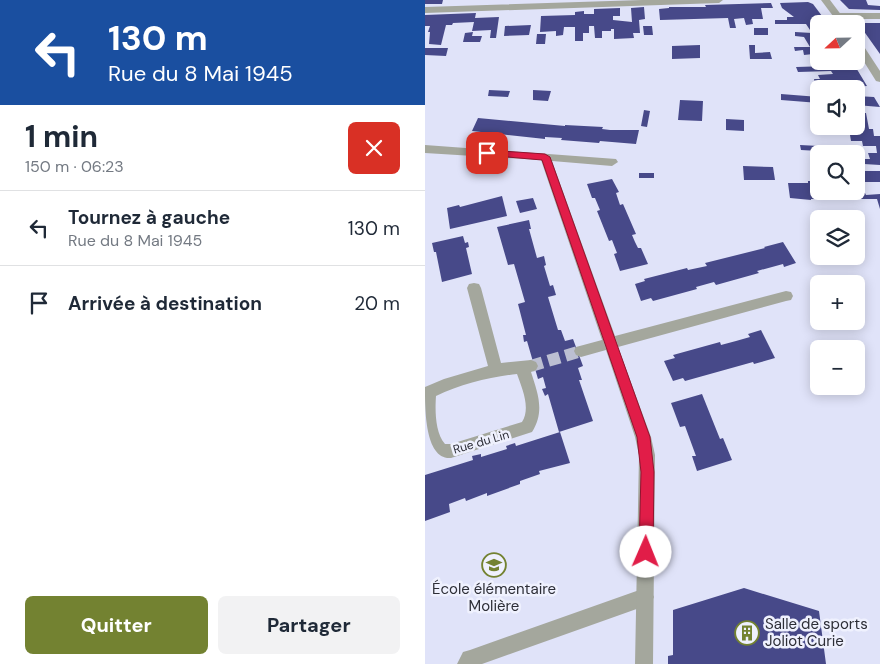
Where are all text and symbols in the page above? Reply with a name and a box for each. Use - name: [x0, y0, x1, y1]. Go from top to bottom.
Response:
- text: 130 m: [108, 15, 208, 61]
- north arrow: [810, 15, 865, 70]
- map controls: [810, 15, 865, 395]
- icon: left: [25, 20, 90, 85]
- text: Rue du 8 Mai 1945: [108, 59, 293, 88]
- button: sound: [810, 80, 865, 135]
- text: 1 min: [25, 117, 98, 156]
- button: close: [348, 122, 400, 174]
- pin: [466, 132, 508, 174]
- icon: arrive: [473, 139, 501, 167]
- button: search: [810, 145, 865, 200]
- text: 150 m · 06:23: [25, 156, 124, 177]
- text: Tournez à gauche: [68, 205, 230, 230]
- button: layers: [810, 210, 865, 265]
- icon: left: [25, 214, 53, 242]
- text: 130 m: [348, 216, 400, 241]
- text: Rue du 8 Mai 1945: [68, 230, 202, 251]
- button: +: [810, 275, 865, 330]
- icon: arrive: [25, 289, 53, 317]
- text: Arrivée à destination: [68, 291, 262, 316]
- text: 20 m: [354, 291, 400, 316]
- button: −: [810, 340, 865, 395]
- street label: Rue du Lin: [451, 426, 511, 458]
- position arrow: [619, 525, 671, 577]
- school or university icon: École élémentaire Molière: [481, 552, 507, 578]
- place label: École élémentaire Molière: [432, 579, 556, 616]
- button: Quitter: [25, 596, 208, 654]
- button: Partager: [218, 596, 400, 654]
- place label: Salle de sports Joliot Curie: [765, 614, 868, 651]
- building icon: Salle de sports Joliot Curie: [734, 620, 760, 646]

